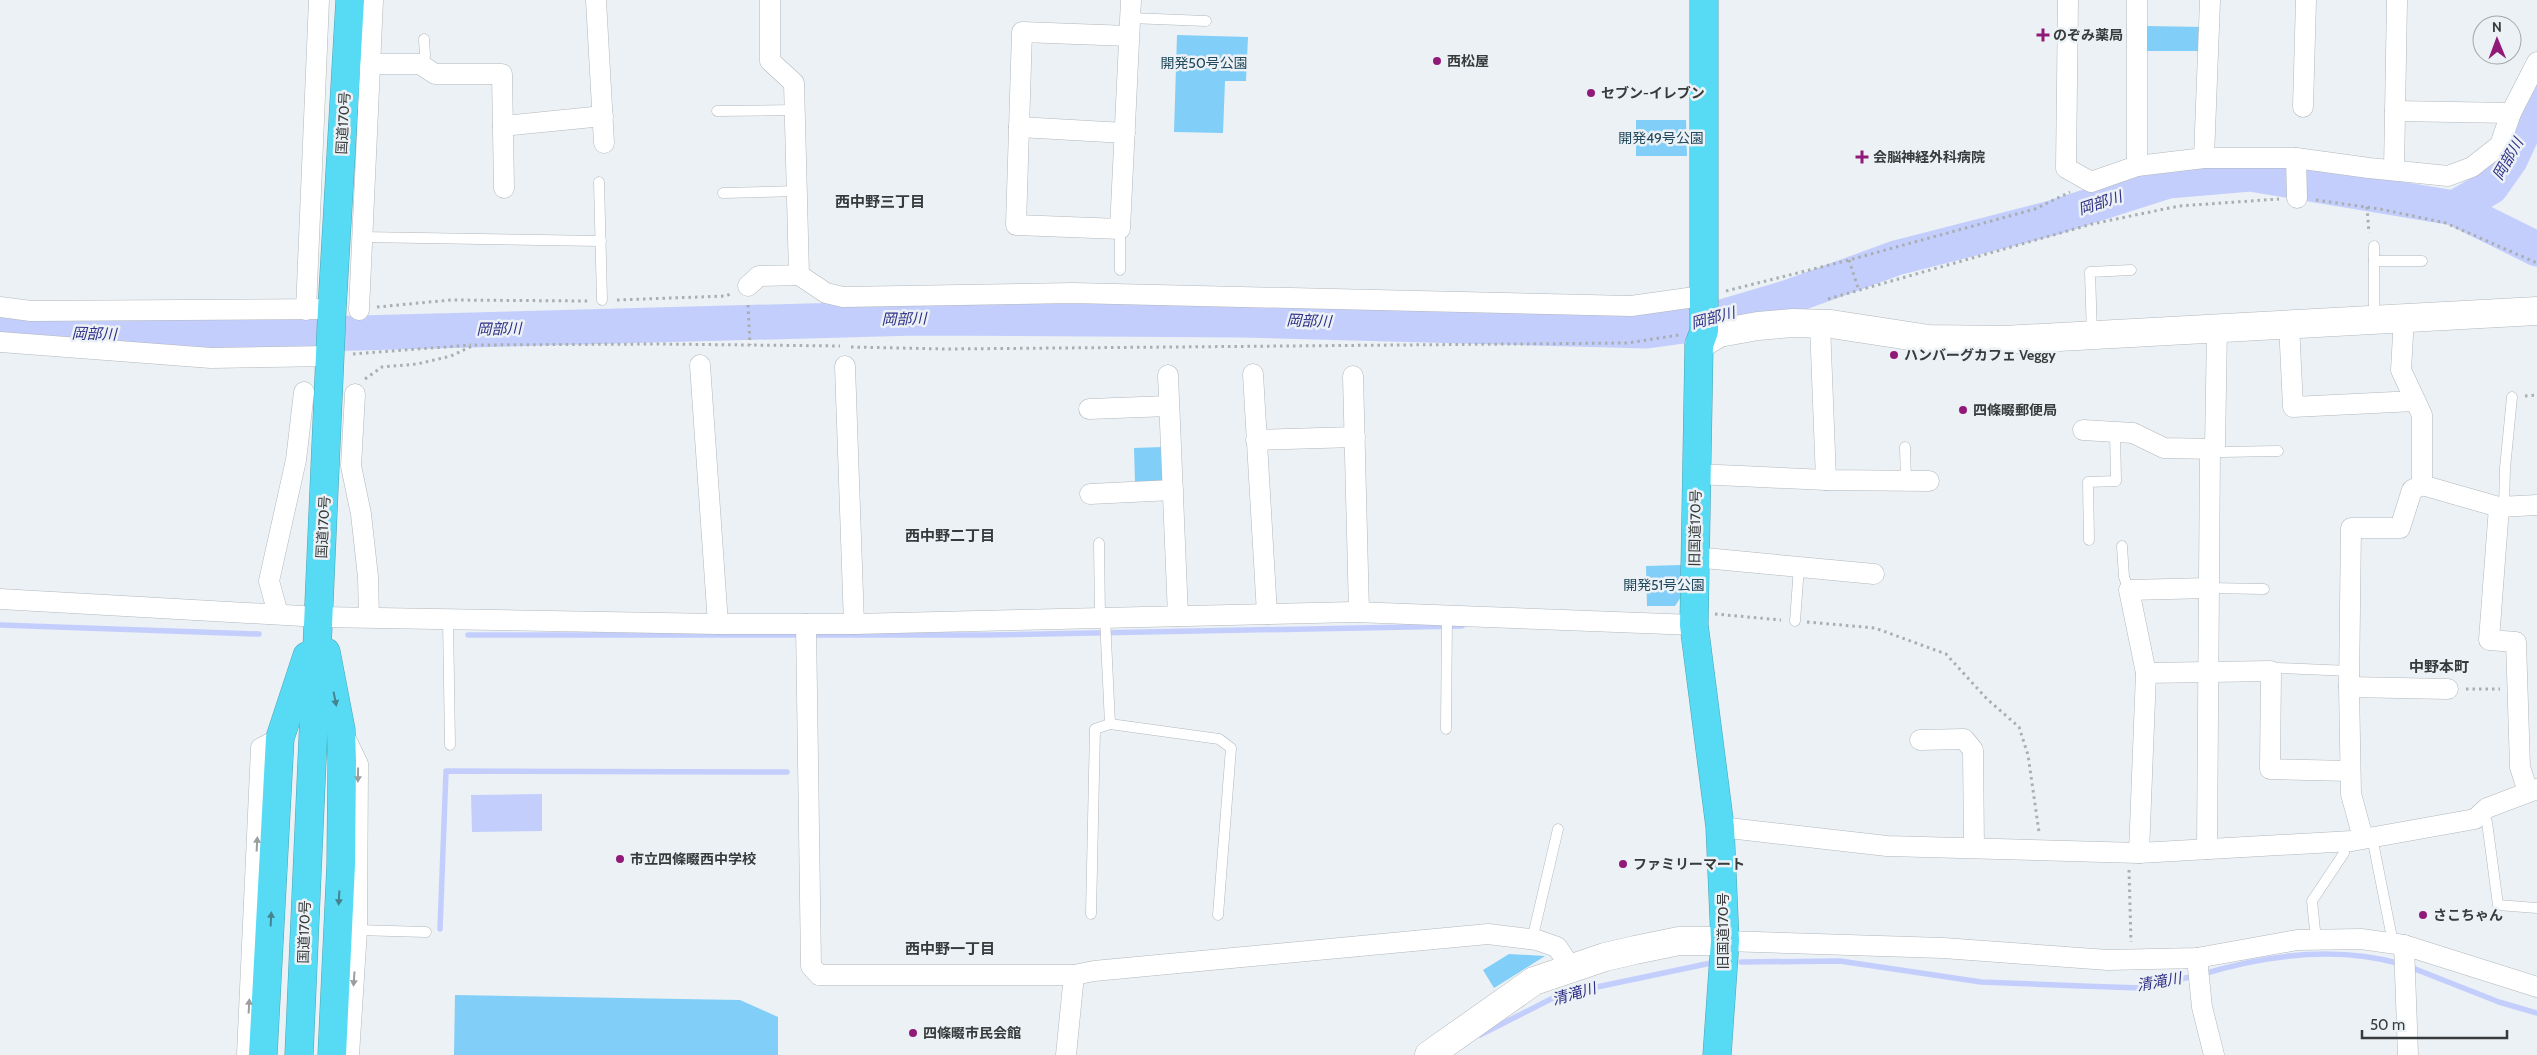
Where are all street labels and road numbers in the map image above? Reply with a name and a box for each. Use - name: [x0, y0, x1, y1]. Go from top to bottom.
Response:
- street label: 国道170号: [332, 91, 354, 155]
- street label: 旧国道170号: [1685, 489, 1705, 567]
- street label: 国道170号: [312, 495, 334, 559]
- street label: 旧国道170号: [1714, 892, 1732, 970]
- street label: 国道170号: [294, 900, 314, 964]

